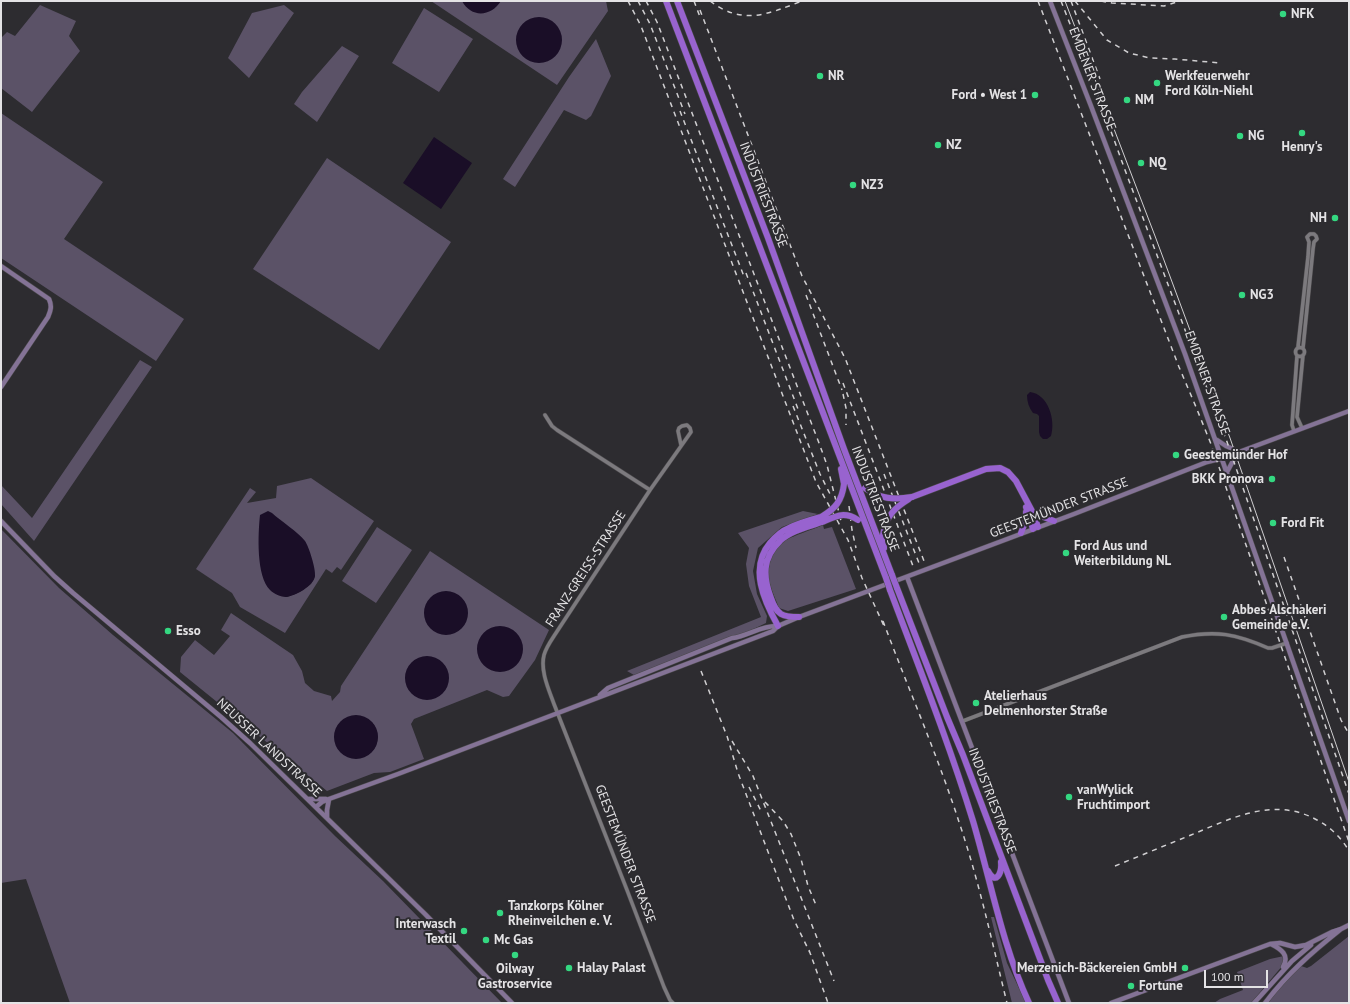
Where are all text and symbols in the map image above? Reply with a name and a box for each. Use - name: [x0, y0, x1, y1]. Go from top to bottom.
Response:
- place label: NFK: [1291, 6, 1314, 22]
- marker: NFK: [1278, 9, 1288, 19]
- street label: EMDENER STRASSE: [1065, 25, 1119, 133]
- place label: NR: [828, 68, 844, 84]
- place label: Werkfeuerwehr Ford Köln-Niehl: [1165, 68, 1253, 99]
- marker: NR: [815, 71, 825, 81]
- marker: Werkfeuerwehr Ford Köln-Niehl: [1152, 78, 1162, 88]
- place label: Ford • West 1: [952, 87, 1027, 103]
- marker: Ford • West 1: [1030, 90, 1040, 100]
- place label: NM: [1135, 92, 1154, 108]
- marker: NM: [1122, 95, 1132, 105]
- place label: NG: [1248, 128, 1264, 144]
- marker: Henry's: [1297, 128, 1307, 138]
- marker: NG: [1235, 131, 1245, 141]
- place label: NZ: [946, 137, 962, 153]
- place label: Henry's: [1282, 139, 1322, 155]
- street label: INDUSTRIESTRASSE: [736, 140, 790, 250]
- marker: NZ: [933, 140, 943, 150]
- place label: NQ: [1149, 155, 1166, 171]
- marker: NQ: [1136, 158, 1146, 168]
- place label: NZ3: [861, 177, 884, 193]
- marker: NZ3: [848, 180, 858, 190]
- place label: NH: [1310, 210, 1327, 226]
- marker: NH: [1330, 213, 1340, 223]
- place label: NG3: [1250, 287, 1274, 303]
- marker: NG3: [1237, 290, 1247, 300]
- street label: EMDENER STRASSE: [1181, 329, 1233, 437]
- street label: INDUSTRIESTRASSE: [848, 444, 902, 554]
- place label: Geestemünder Hof: [1184, 447, 1287, 463]
- marker: Geestemünder Hof: [1171, 450, 1181, 460]
- place label: BKK Pronova: [1192, 471, 1264, 487]
- street label: GEESTEMÜNDER STRASSE: [988, 474, 1130, 542]
- marker: BKK Pronova: [1267, 474, 1277, 484]
- street label: FRANZ-GREISS-STRASSE: [542, 508, 630, 630]
- place label: Ford Fit: [1281, 515, 1324, 531]
- marker: Ford Fit: [1268, 518, 1278, 528]
- place label: Ford Aus und Weiterbildung NL: [1074, 538, 1171, 569]
- marker: Ford Aus und Weiterbildung NL: [1061, 548, 1071, 558]
- place label: Abbes Alschakeri Gemeinde e.V.: [1232, 602, 1326, 633]
- marker: Abbes Alschakeri Gemeinde e.V.: [1219, 612, 1229, 622]
- place label: Esso: [176, 623, 201, 639]
- marker: Esso: [163, 626, 173, 636]
- place label: Atelierhaus Delmenhorster Straße: [984, 688, 1107, 719]
- street label: NEUSSER LANDSTRASSE: [213, 695, 325, 801]
- marker: Atelierhaus Delmenhorster Straße: [971, 698, 981, 708]
- street label: INDUSTRIESTRASSE: [965, 746, 1019, 856]
- place label: vanWylick Fruchtimport: [1077, 782, 1150, 813]
- street label: GEESTEMÜNDER STRASSE: [591, 783, 659, 925]
- marker: vanWylick Fruchtimport: [1064, 792, 1074, 802]
- place label: Tanzkorps Kölner Rheinveilchen e. V.: [508, 898, 612, 929]
- marker: Tanzkorps Kölner Rheinveilchen e. V.: [495, 908, 505, 918]
- place label: Interwasch Textil: [396, 916, 456, 947]
- marker: Interwasch Textil: [459, 926, 469, 936]
- place label: Mc Gas: [494, 932, 533, 948]
- marker: Mc Gas: [481, 935, 491, 945]
- marker: Oilway Gastroservice: [510, 950, 520, 960]
- place label: Halay Palast: [577, 960, 645, 976]
- place label: Merzenich-Bäckereien GmbH: [1017, 960, 1177, 976]
- place label: Oilway Gastroservice: [478, 961, 552, 992]
- scale bar: [1206, 962, 1270, 988]
- marker: Halay Palast: [564, 963, 574, 973]
- marker: Merzenich-Bäckereien GmbH: [1180, 963, 1190, 973]
- text: 100 m: [1211, 969, 1244, 984]
- place label: Fortune: [1139, 978, 1183, 994]
- marker: Fortune: [1126, 981, 1136, 991]

